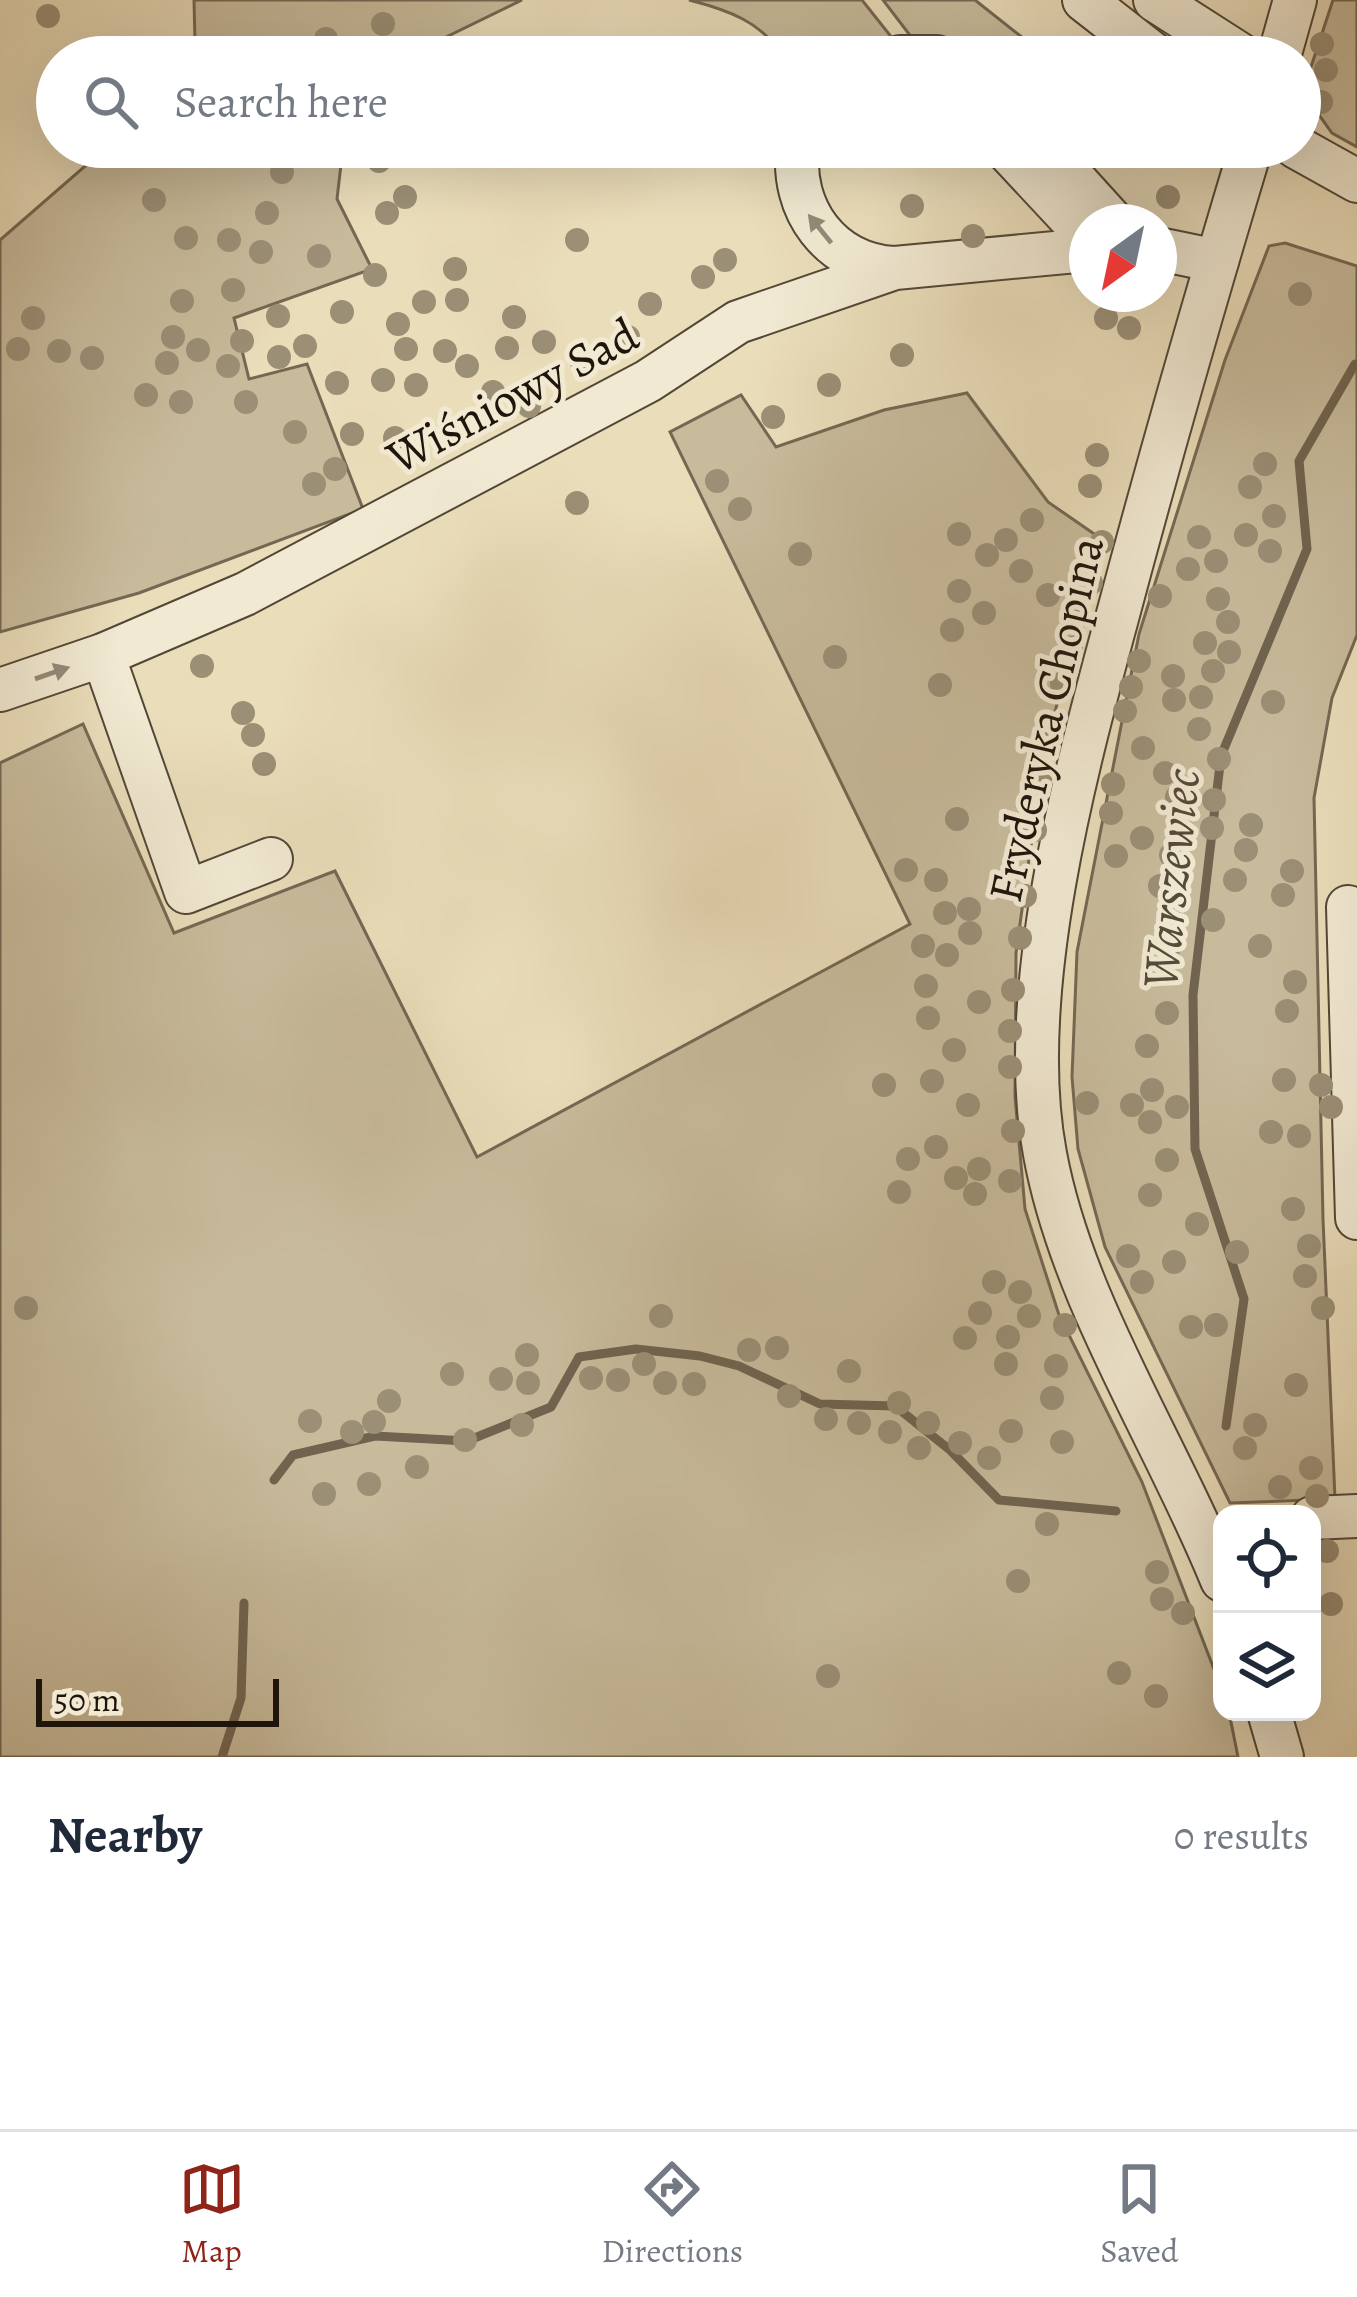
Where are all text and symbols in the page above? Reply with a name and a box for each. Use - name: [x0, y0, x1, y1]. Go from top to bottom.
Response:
- search box: [36, 36, 1321, 168]
- icon: search: [78, 69, 144, 135]
- text: Search here: [174, 71, 388, 133]
- north arrow: [1069, 204, 1177, 312]
- one-way arrow: [808, 213, 833, 244]
- street label: Wiśniowy Sad: [374, 302, 650, 490]
- street label: Fryderyka Chopina: [972, 529, 1120, 908]
- one-way arrow: [34, 662, 70, 681]
- water label: Warszewiec: [1125, 765, 1217, 993]
- map controls: [1213, 1505, 1321, 1721]
- button: locate: [1213, 1505, 1321, 1613]
- button: layers: [1213, 1613, 1321, 1721]
- scale bar: [36, 1673, 279, 1726]
- text: 50 m: [54, 1677, 120, 1722]
- text: Nearby: [48, 1800, 202, 1870]
- text: 0 results: [1174, 1809, 1309, 1862]
- tab: Map: [179, 2156, 245, 2273]
- tab: Directions: [602, 2156, 743, 2273]
- tab: Saved: [1100, 2156, 1178, 2273]

